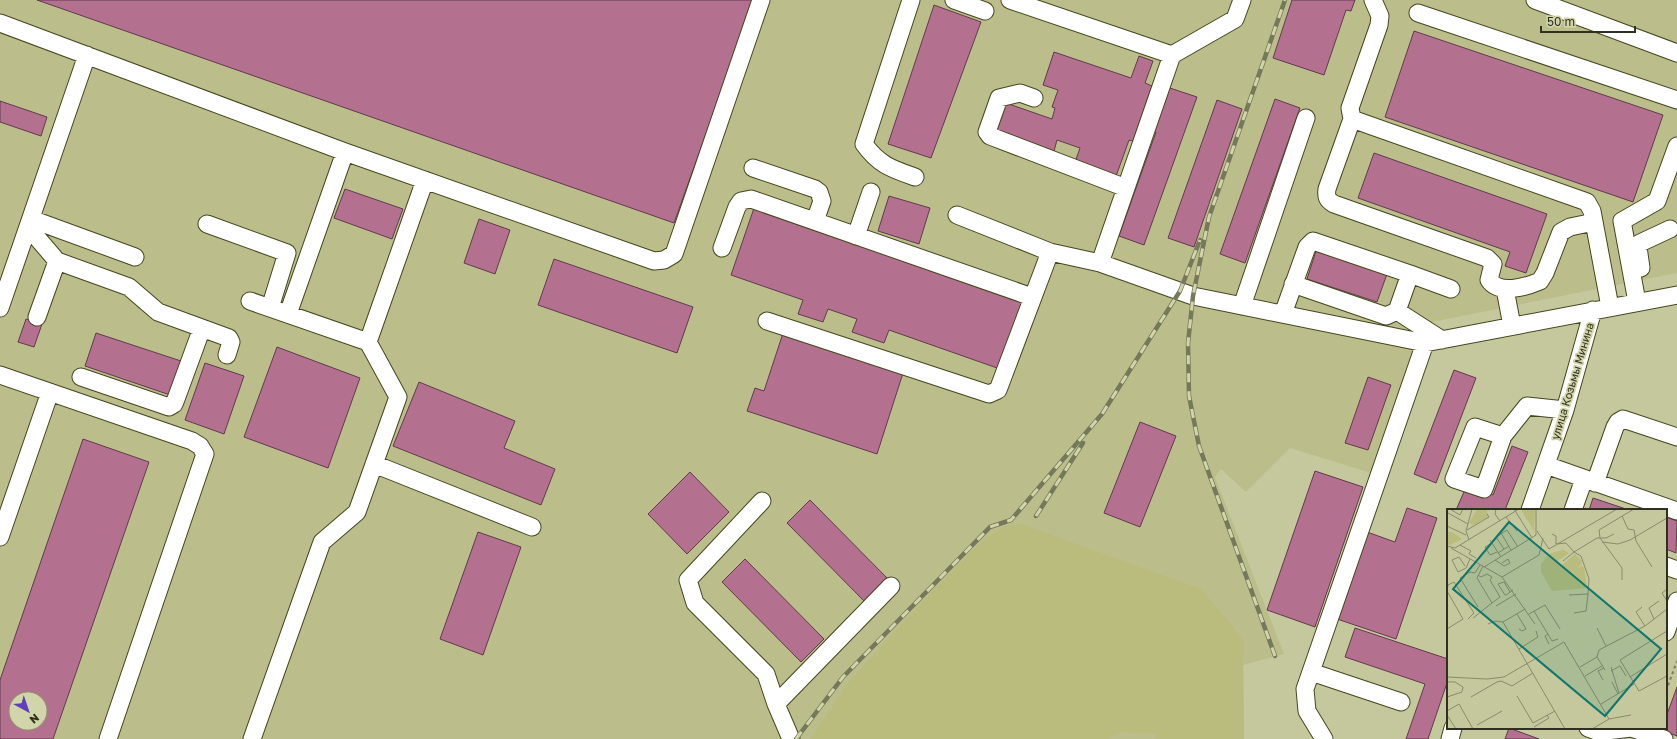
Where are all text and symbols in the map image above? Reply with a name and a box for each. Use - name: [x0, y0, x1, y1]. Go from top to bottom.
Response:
- scale bar: [1541, 8, 1635, 34]
- text: 50 m: [1547, 14, 1575, 29]
- street label: улица Козьмы Минина: [1548, 321, 1596, 441]
- inset map: [1447, 509, 1667, 729]
- north arrow: [8, 691, 48, 731]
- text: N: [27, 711, 42, 727]

